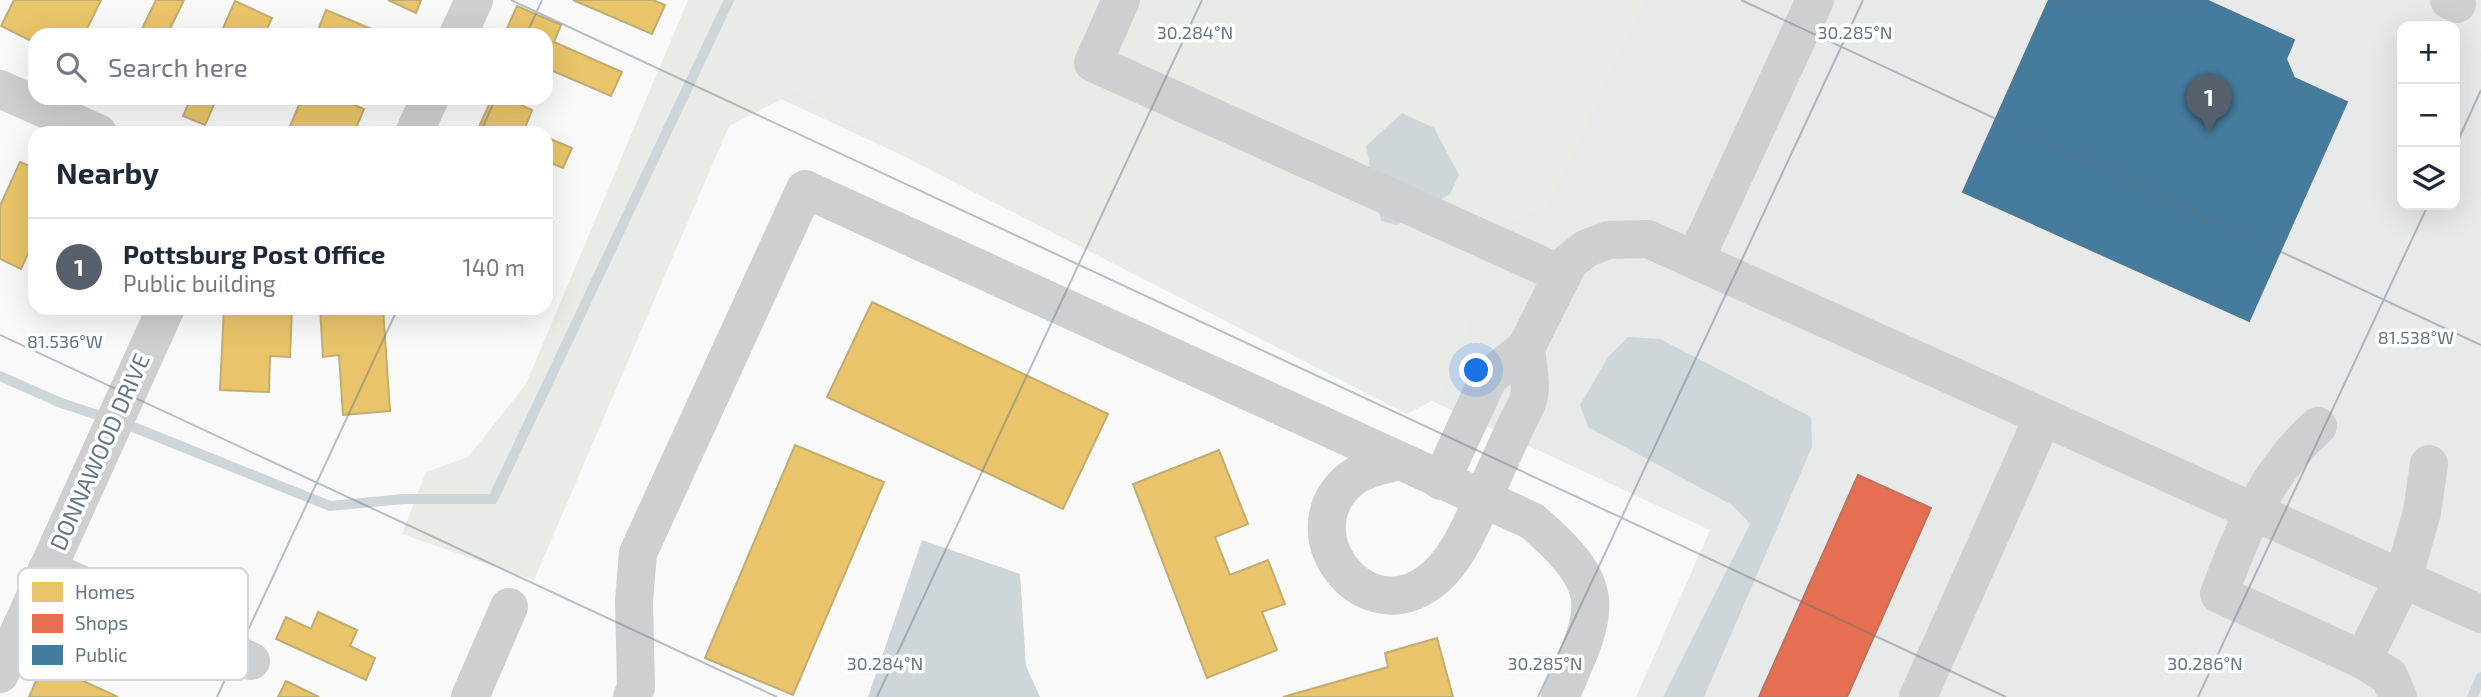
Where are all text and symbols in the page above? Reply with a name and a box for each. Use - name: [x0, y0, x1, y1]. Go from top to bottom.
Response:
- text: 30.284°N: [1157, 21, 1233, 43]
- text: 30.285°N: [1818, 21, 1892, 43]
- map controls: [2397, 21, 2460, 210]
- button: +: [2397, 21, 2460, 84]
- search box: [28, 28, 553, 105]
- icon: search: [52, 48, 90, 86]
- text: Search here: [108, 51, 248, 82]
- pin: 1: [2186, 74, 2232, 132]
- button: −: [2397, 84, 2460, 147]
- button: layers: [2397, 147, 2460, 210]
- text: Nearby: [56, 154, 159, 190]
- text: Pottsburg Post Office: [123, 238, 385, 269]
- text: 1: [74, 253, 84, 281]
- text: 140 m: [463, 253, 525, 281]
- text: Public building: [123, 269, 276, 297]
- text: 81.538°W: [2378, 326, 2454, 348]
- text: 81.536°W: [27, 330, 103, 352]
- street label: DONNAWOOD DRIVE: [43, 349, 155, 554]
- your location: [1459, 353, 1493, 387]
- legend: [18, 568, 248, 680]
- text: Homes: [75, 580, 135, 603]
- text: Shops: [75, 611, 128, 634]
- text: Public: [75, 643, 128, 666]
- text: 30.284°N: [847, 652, 923, 674]
- text: 30.285°N: [1508, 652, 1582, 674]
- text: 30.286°N: [2167, 652, 2243, 674]

